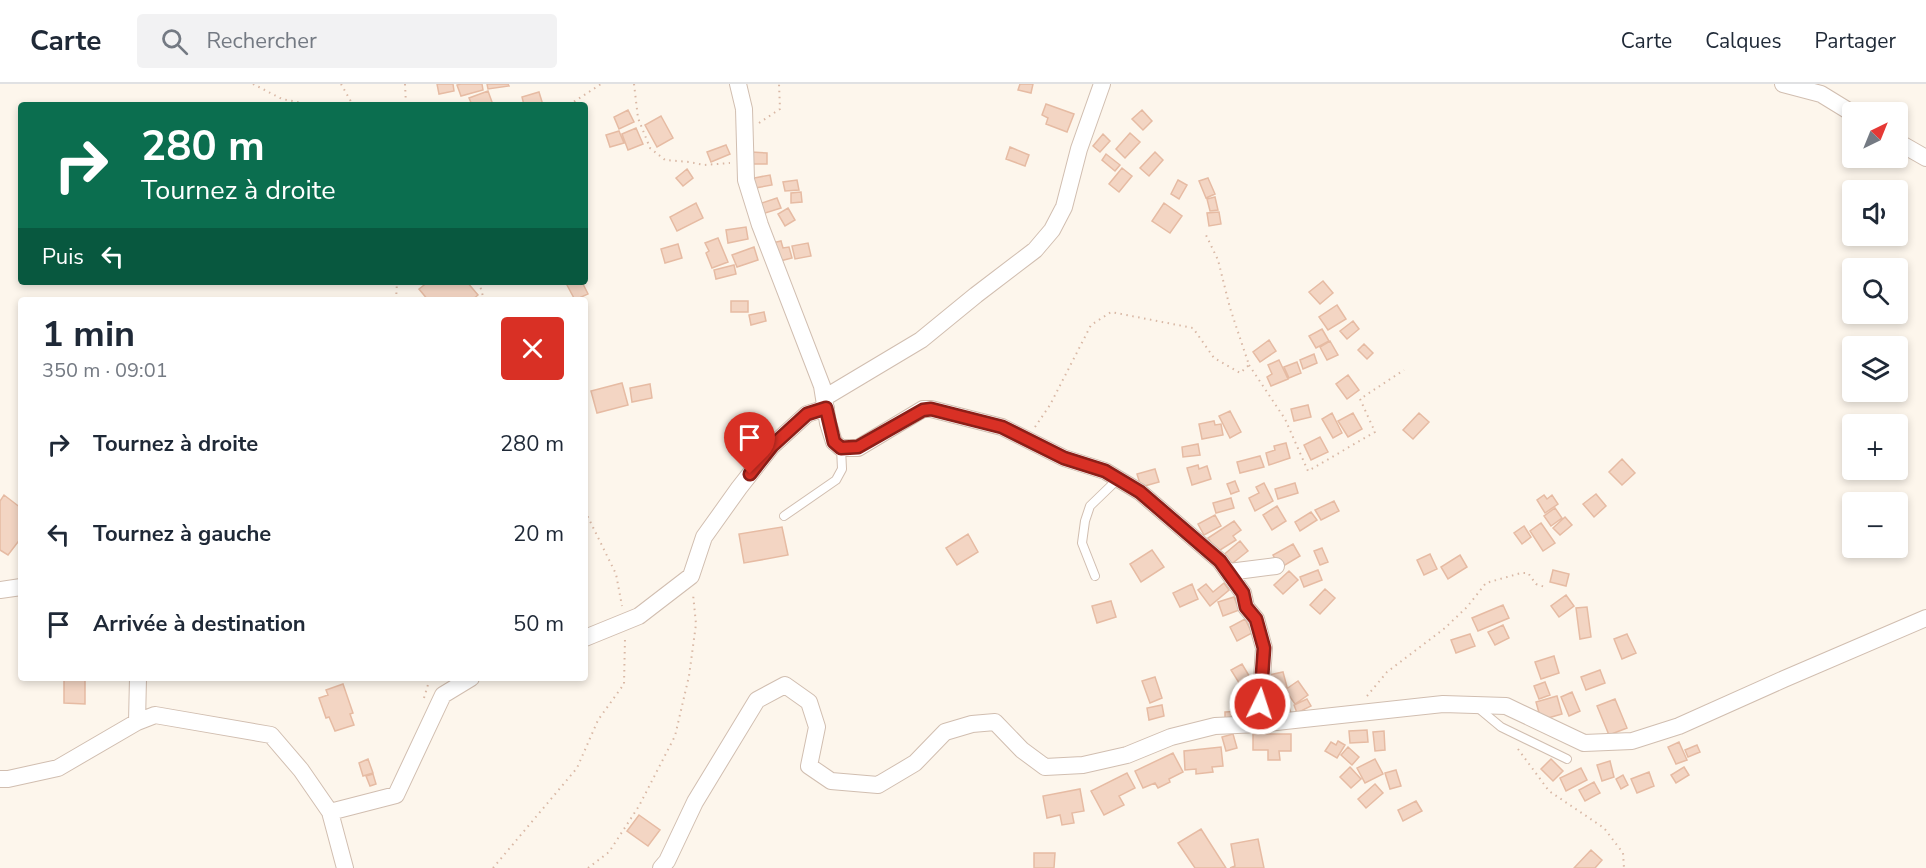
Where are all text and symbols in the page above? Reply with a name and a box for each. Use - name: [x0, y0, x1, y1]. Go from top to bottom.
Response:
- search box: [137, 14, 557, 68]
- text: Carte: [30, 22, 101, 60]
- icon: search: [158, 25, 191, 58]
- text: Rechercher: [206, 26, 317, 56]
- text: Carte: [1621, 27, 1672, 55]
- text: Calques: [1705, 27, 1782, 55]
- text: Partager: [1815, 27, 1896, 55]
- north arrow: [1842, 102, 1908, 168]
- map controls: [1842, 102, 1908, 558]
- text: 280 m: [141, 118, 265, 175]
- icon: right: [42, 126, 120, 204]
- text: Tournez à droite: [141, 172, 336, 209]
- button: sound: [1842, 180, 1908, 246]
- icon: left: [96, 240, 129, 273]
- text: Puis: [42, 242, 84, 272]
- button: search: [1842, 258, 1908, 324]
- text: 1 min: [42, 310, 135, 359]
- button: close: [501, 317, 564, 380]
- button: layers: [1842, 336, 1908, 402]
- text: 350 m · 09:01: [42, 357, 168, 384]
- pin: [724, 412, 775, 474]
- button: +: [1842, 414, 1908, 480]
- icon: arrive: [733, 421, 766, 454]
- icon: right: [42, 428, 75, 461]
- text: Tournez à droite: [93, 429, 258, 459]
- text: 280 m: [500, 429, 564, 459]
- button: −: [1842, 492, 1908, 558]
- icon: left: [42, 518, 75, 551]
- text: Tournez à gauche: [93, 519, 271, 549]
- text: 20 m: [513, 519, 564, 549]
- icon: arrive: [42, 608, 75, 641]
- text: Arrivée à destination: [93, 609, 306, 639]
- text: 50 m: [513, 609, 564, 639]
- position arrow: [1228, 672, 1292, 736]

